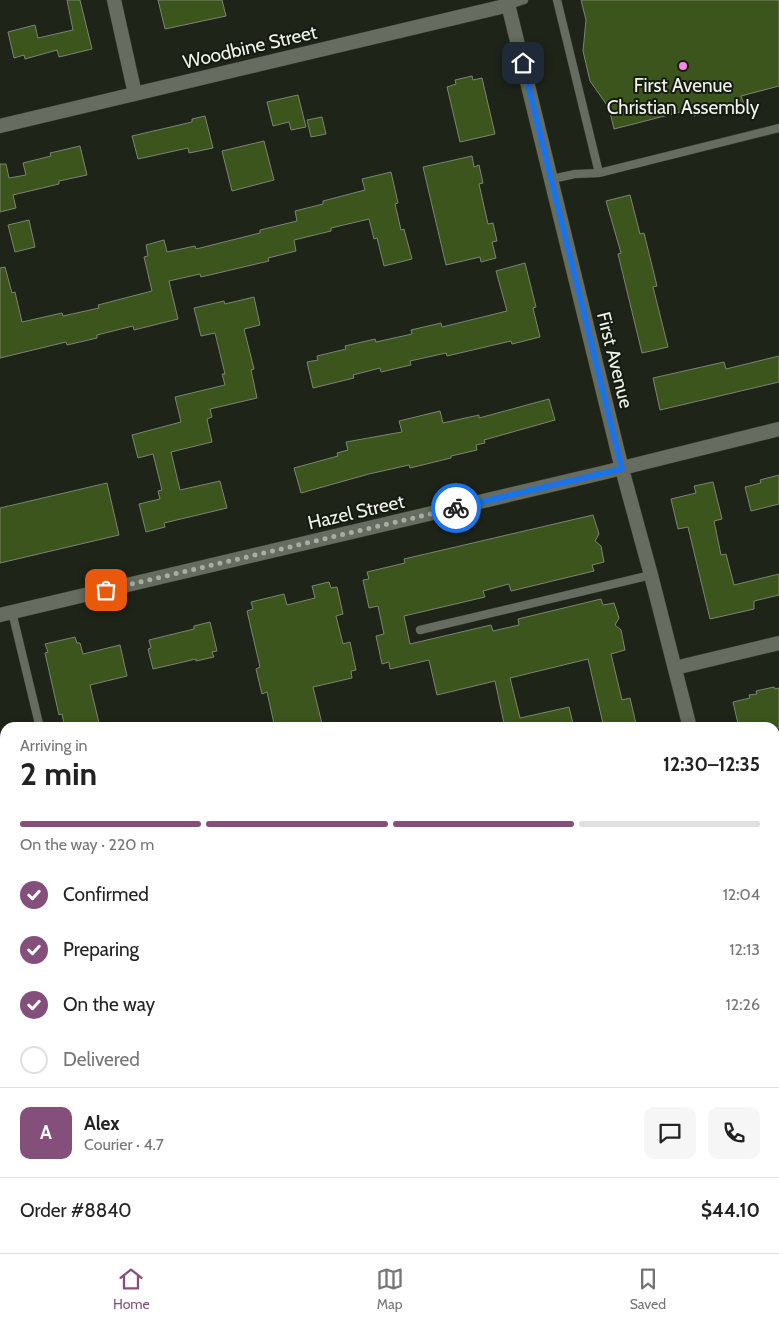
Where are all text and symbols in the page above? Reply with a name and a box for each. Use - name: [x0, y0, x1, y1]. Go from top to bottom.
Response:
- street label: Woodbine Street: [181, 20, 320, 74]
- pin: [502, 42, 544, 84]
- icon: home: [509, 49, 537, 77]
- marker: First Avenue Christian Assembly: [677, 60, 689, 72]
- place label: First Avenue Christian Assembly: [607, 74, 760, 119]
- street label: First Avenue: [592, 309, 638, 411]
- courier: [431, 483, 481, 533]
- street label: Hazel Street: [305, 490, 407, 534]
- icon: bike: [442, 494, 470, 522]
- pin: [85, 569, 127, 611]
- icon: bag: [92, 576, 120, 604]
- text: Arriving in: [20, 736, 87, 755]
- text: 12:30–12:35: [663, 753, 760, 776]
- text: 2 min: [20, 754, 97, 793]
- text: On the way · 220 m: [20, 835, 154, 854]
- icon: check: [20, 881, 48, 909]
- text: Confirmed: [63, 883, 149, 906]
- text: 12:04: [723, 885, 760, 904]
- icon: check: [20, 936, 48, 964]
- text: Preparing: [63, 938, 139, 961]
- text: 12:13: [729, 940, 760, 959]
- icon: check: [20, 991, 48, 1019]
- text: On the way: [63, 993, 155, 1016]
- text: 12:26: [726, 995, 760, 1014]
- text: Delivered: [63, 1048, 140, 1071]
- button: chat: [644, 1107, 696, 1159]
- button: phone: [708, 1107, 760, 1159]
- text: Alex: [84, 1112, 120, 1135]
- text: A: [40, 1121, 52, 1144]
- text: Courier · 4.7: [84, 1135, 164, 1154]
- text: Order #8840: [20, 1199, 131, 1222]
- text: $44.10: [701, 1199, 760, 1222]
- tab: Home: [113, 1265, 150, 1313]
- tab: Map: [376, 1265, 404, 1313]
- tab: Saved: [630, 1265, 666, 1313]

